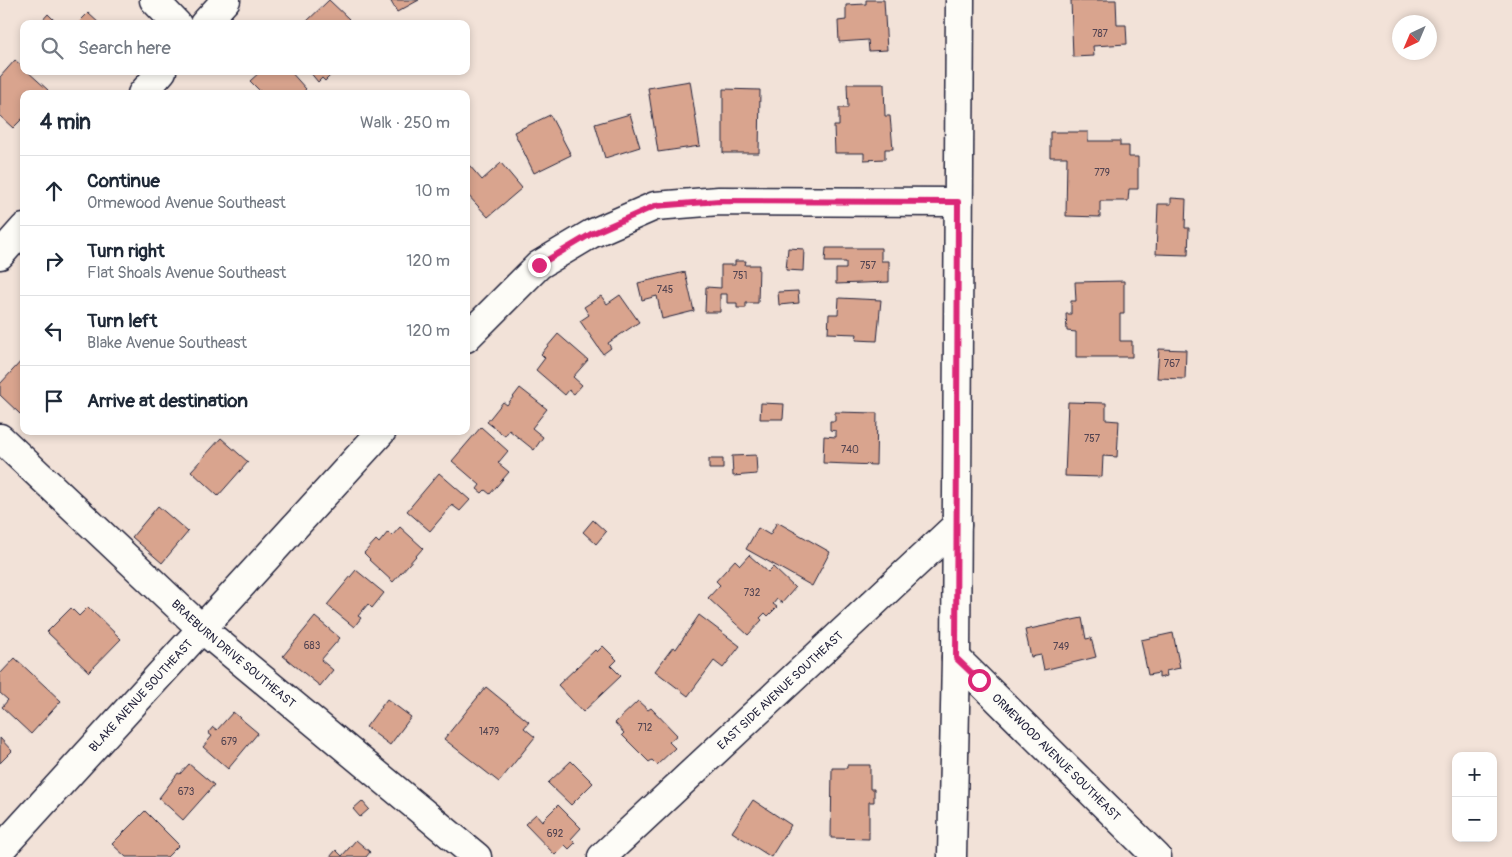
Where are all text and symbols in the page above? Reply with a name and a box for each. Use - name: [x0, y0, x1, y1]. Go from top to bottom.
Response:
- north arrow: [1392, 15, 1437, 60]
- search box: [20, 20, 470, 75]
- house number: 787: [1092, 28, 1109, 40]
- icon: search: [38, 34, 66, 62]
- text: Search here: [78, 36, 171, 60]
- text: 4 min: [40, 109, 91, 136]
- text: Walk · 250 m: [360, 113, 450, 133]
- house number: 779: [1094, 167, 1110, 179]
- text: Continue: [87, 169, 160, 193]
- icon: ahead: [40, 177, 68, 205]
- text: 10 m: [415, 181, 450, 201]
- text: Ormewood Avenue Southeast: [87, 193, 286, 213]
- text: Turn right: [87, 239, 165, 263]
- icon: right: [40, 247, 68, 275]
- text: 120 m: [406, 251, 450, 271]
- route end: [528, 254, 551, 277]
- house number: 757: [860, 260, 877, 272]
- text: Flat Shoals Avenue Southeast: [87, 263, 286, 283]
- house number: 751: [733, 270, 747, 282]
- house number: 745: [657, 284, 673, 296]
- text: Turn left: [87, 309, 157, 333]
- icon: left: [40, 317, 68, 345]
- text: 120 m: [406, 321, 450, 341]
- text: Blake Avenue Southeast: [87, 333, 247, 353]
- house number: 767: [1164, 358, 1181, 370]
- icon: arrive: [40, 387, 68, 415]
- text: Arrive at destination: [87, 389, 248, 413]
- house number: 757: [1084, 433, 1101, 445]
- house number: 740: [841, 444, 859, 456]
- house number: 732: [744, 587, 761, 599]
- street label: BRAEBURN DRIVE SOUTHEAST: [168, 596, 299, 711]
- street label: EAST SIDE AVENUE SOUTHEAST: [714, 628, 846, 753]
- street label: BLAKE AVENUE SOUTHEAST: [86, 636, 196, 755]
- house number: 683: [304, 640, 321, 652]
- house number: 749: [1053, 641, 1069, 653]
- route start: [968, 669, 991, 692]
- street label: ORMEWOOD AVENUE SOUTHEAST: [989, 690, 1124, 824]
- house number: 712: [638, 722, 653, 734]
- house number: 1479: [479, 726, 499, 738]
- house number: 679: [221, 736, 237, 748]
- map controls: [1452, 752, 1497, 842]
- button: +: [1452, 752, 1497, 797]
- house number: 673: [178, 786, 195, 798]
- button: −: [1452, 797, 1497, 842]
- house number: 692: [547, 828, 564, 840]

